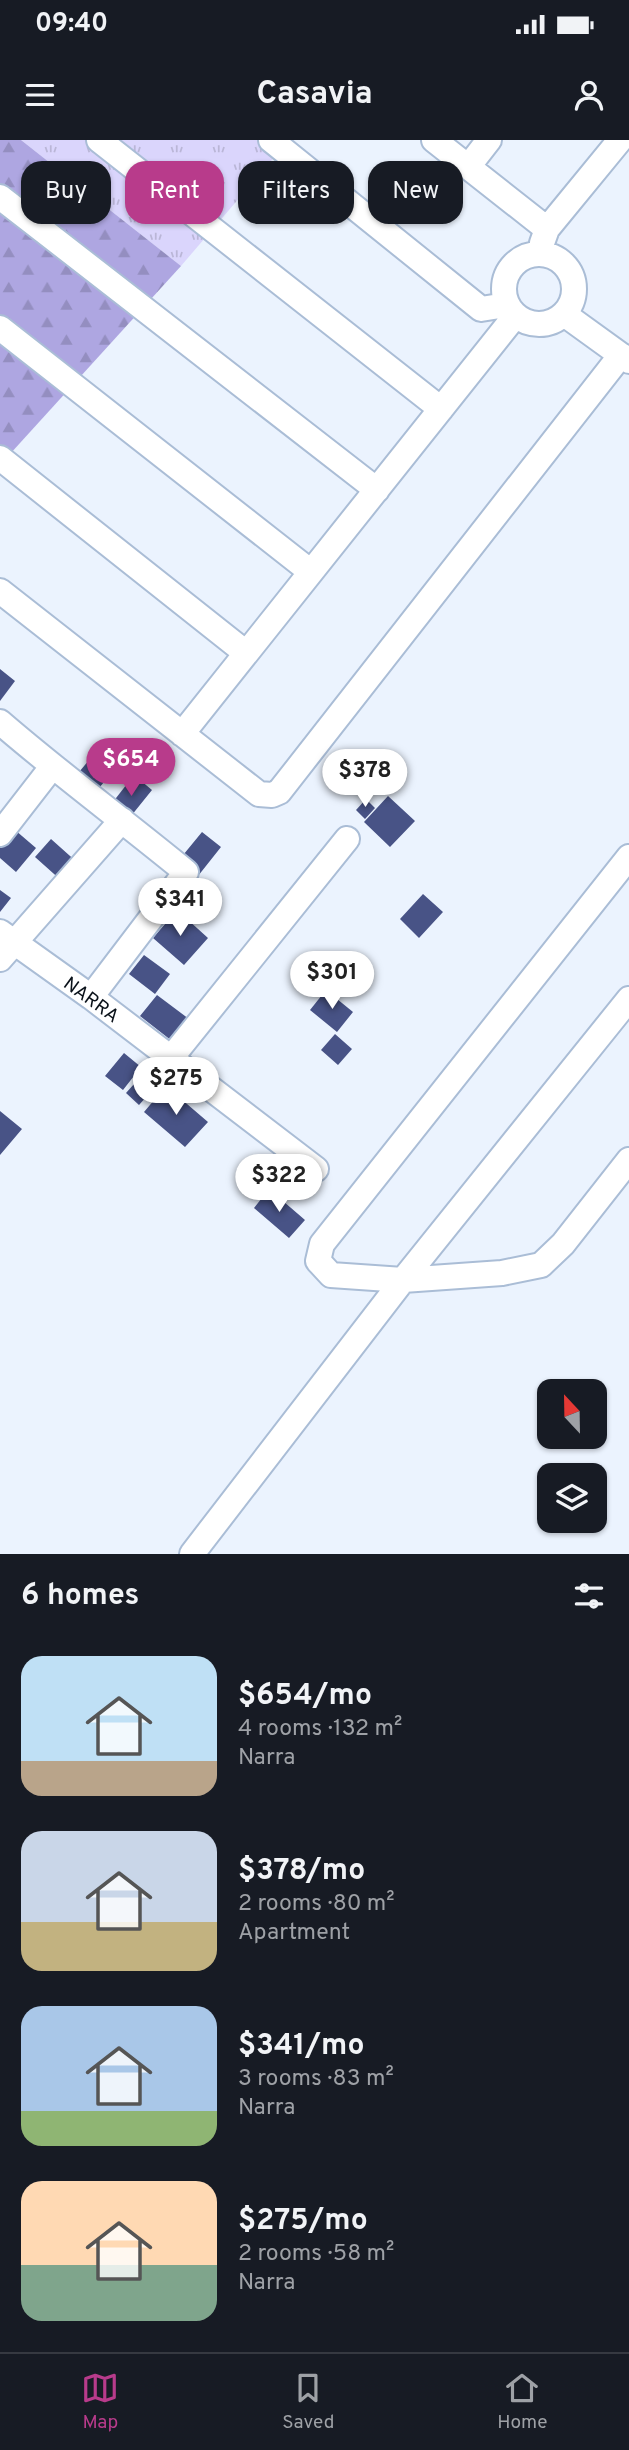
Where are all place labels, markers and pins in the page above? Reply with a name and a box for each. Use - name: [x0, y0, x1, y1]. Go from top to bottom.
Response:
- pin: $654: [90, 738, 172, 798]
- pin: $378: [324, 750, 406, 809]
- pin: $341: [139, 878, 221, 938]
- pin: $301: [291, 952, 373, 1011]
- pin: $275: [135, 1058, 217, 1117]
- pin: $322: [238, 1154, 320, 1214]

